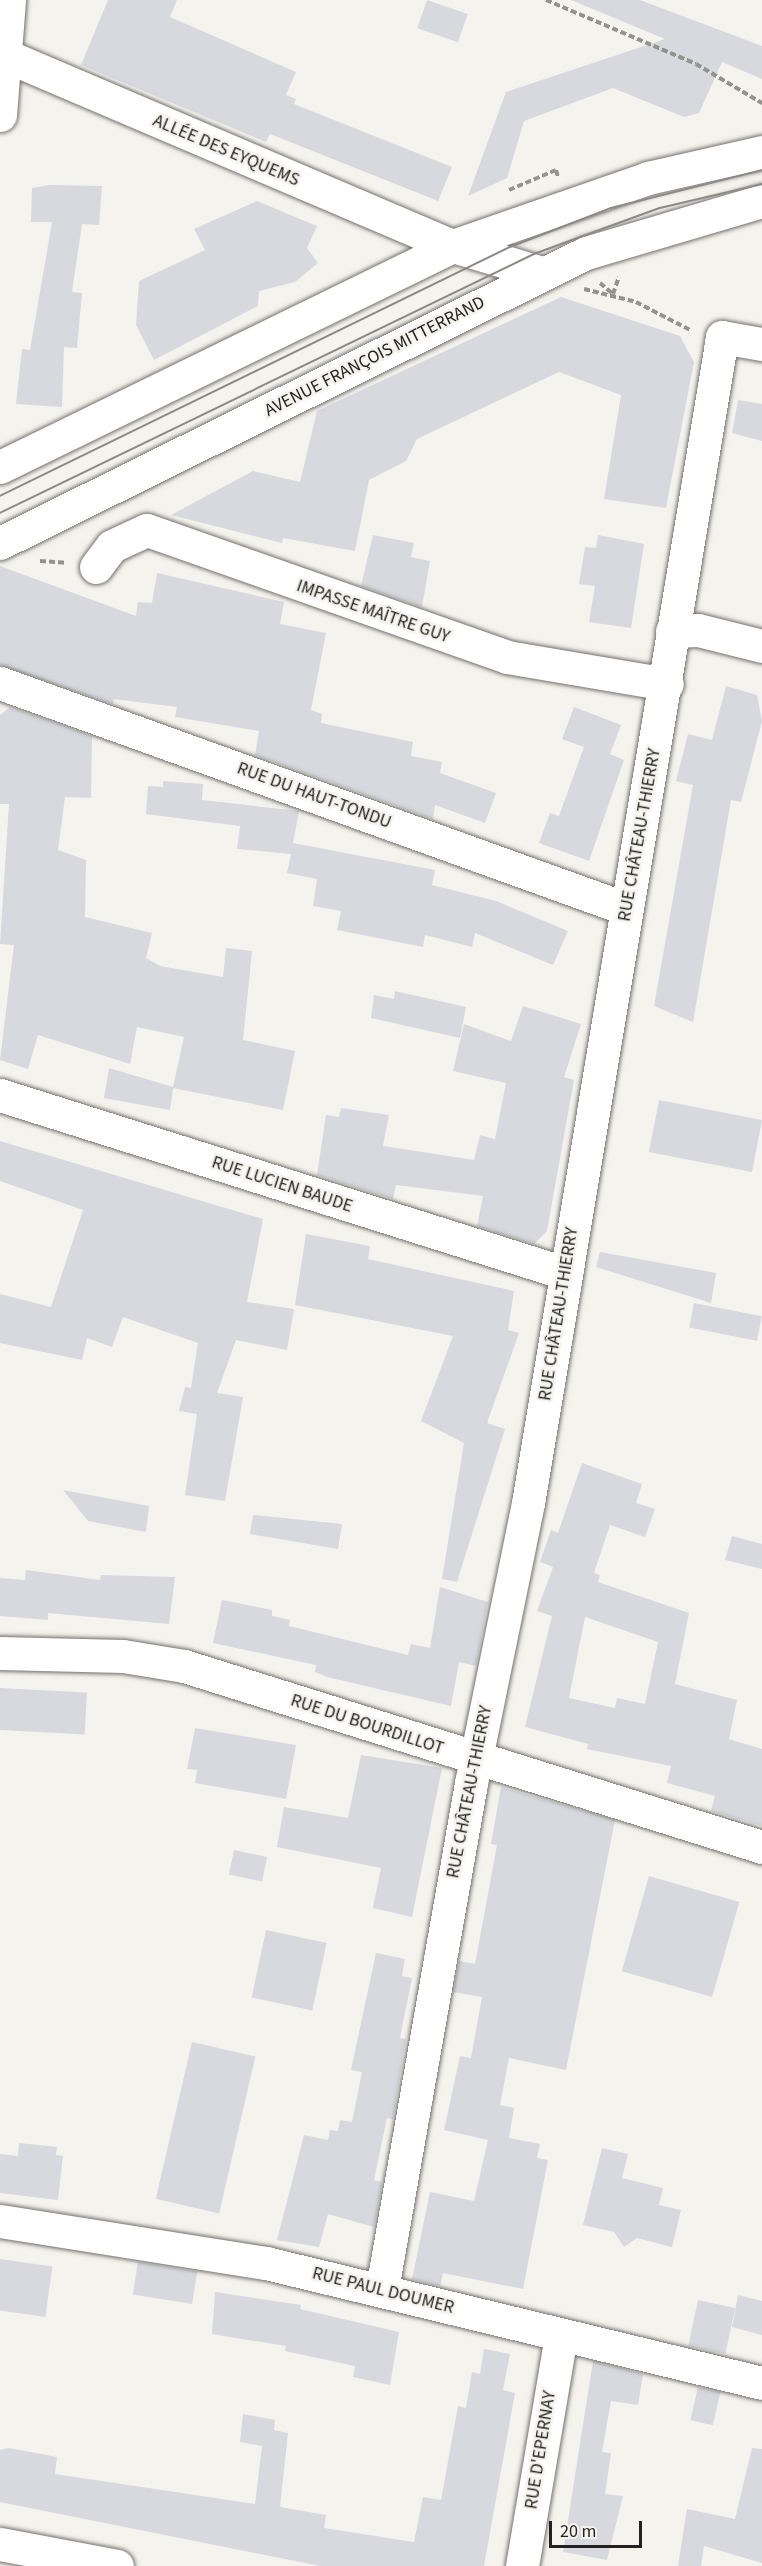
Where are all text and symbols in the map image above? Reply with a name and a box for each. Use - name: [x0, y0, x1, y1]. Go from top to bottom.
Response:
- street label: ALLÉE DES EYQUEMS: [149, 110, 303, 192]
- street label: AVENUE FRANÇOIS MITTERRAND: [261, 292, 489, 422]
- street label: IMPASSE MAÎTRE GUY: [294, 576, 452, 648]
- street label: RUE CHÂTEAU-THIERRY: [614, 747, 666, 923]
- street label: RUE DU HAUT-TONDU: [234, 758, 394, 834]
- street label: RUE LUCIEN BAUDE: [209, 1152, 355, 1218]
- street label: RUE CHÂTEAU-THIERRY: [535, 1226, 583, 1402]
- street label: RUE DU BOURDILLOT: [288, 1690, 446, 1760]
- street label: RUE CHÂTEAU-THIERRY: [443, 1704, 497, 1880]
- street label: RUE PAUL DOUMER: [310, 2263, 456, 2319]
- street label: RUE D'EPERNAY: [521, 2389, 561, 2511]
- scale bar: [552, 2509, 645, 2547]
- text: 20 m: [560, 2519, 596, 2544]

